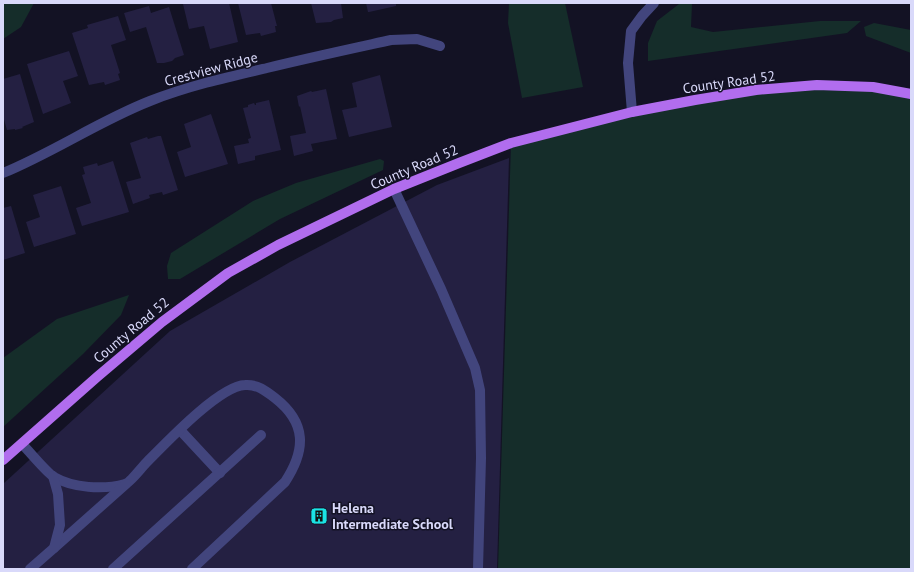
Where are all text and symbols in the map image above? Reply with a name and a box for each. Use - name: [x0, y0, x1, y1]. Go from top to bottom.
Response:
- street label: Crestview Ridge: [162, 48, 260, 90]
- street label: County Road 52: [682, 67, 776, 97]
- street label: County Road 52: [368, 140, 460, 194]
- street label: County Road 52: [89, 293, 173, 367]
- place label: Helena Intermediate School: [332, 499, 454, 533]
- building icon: Helena Intermediate School: [309, 506, 329, 526]

